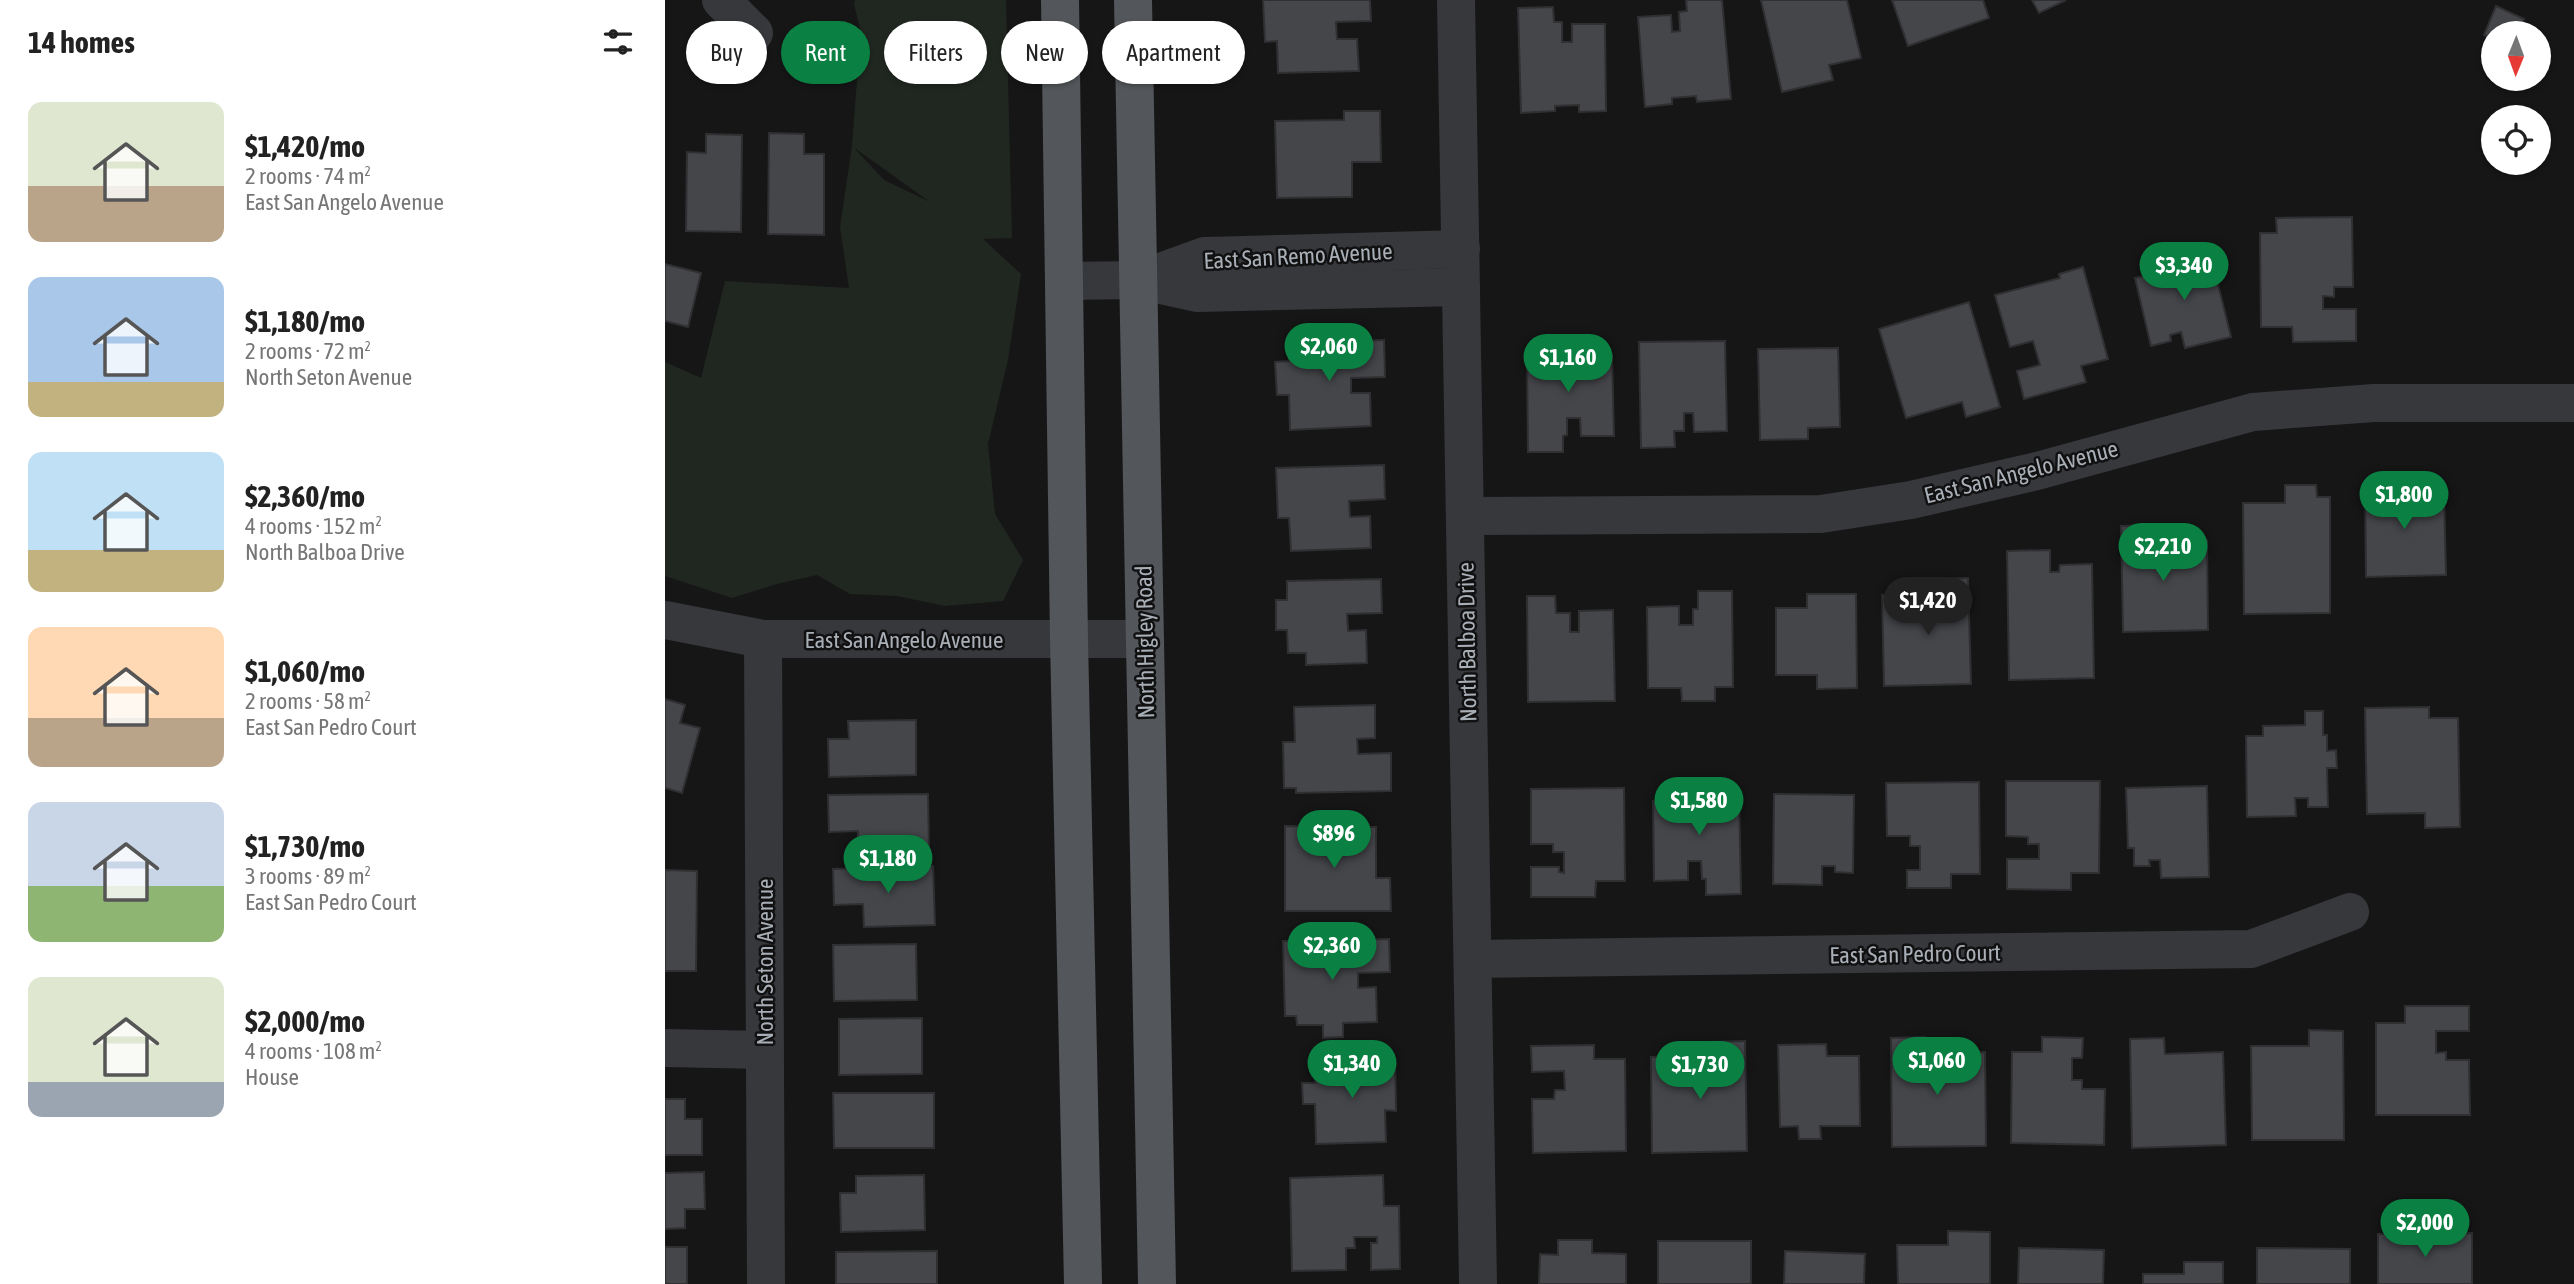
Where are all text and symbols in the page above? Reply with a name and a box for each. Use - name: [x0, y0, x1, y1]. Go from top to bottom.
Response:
- chip: Buy: [686, 21, 767, 84]
- chip: Rent: [781, 21, 870, 84]
- chip: Filters: [884, 21, 987, 84]
- chip: New: [1001, 21, 1088, 84]
- chip: Apartment: [1102, 21, 1245, 84]
- north arrow: [2481, 21, 2551, 91]
- map controls: [2481, 21, 2551, 175]
- icon: filters: [599, 23, 637, 61]
- text: 14 homes: [28, 25, 135, 59]
- button: locate: [2481, 105, 2551, 175]
- text: $1,420/mo: [245, 129, 365, 163]
- icon: home: [84, 130, 168, 214]
- text: 2 rooms · 74 m²: [245, 163, 371, 189]
- text: East San Angelo Avenue: [245, 189, 444, 215]
- street label: East San Remo Avenue: [1203, 238, 1393, 274]
- pin: $3,340: [2127, 243, 2241, 302]
- text: $3,340: [2156, 252, 2213, 278]
- text: $1,180/mo: [245, 304, 365, 338]
- icon: home: [84, 305, 168, 389]
- pin: $2,060: [1272, 324, 1386, 383]
- text: $2,060: [1301, 333, 1358, 359]
- pin: $1,160: [1511, 334, 1625, 394]
- text: 2 rooms · 72 m²: [245, 338, 371, 364]
- text: $1,160: [1540, 344, 1597, 370]
- text: North Seton Avenue: [245, 364, 412, 390]
- street label: East San Angelo Avenue: [1921, 435, 2121, 509]
- pin: $1,800: [2347, 472, 2461, 531]
- text: $2,360/mo: [245, 479, 365, 513]
- icon: home: [84, 480, 168, 564]
- text: $1,800: [2376, 481, 2433, 507]
- text: 4 rooms · 152 m²: [245, 513, 382, 539]
- pin: $2,210: [2106, 524, 2220, 583]
- text: $2,210: [2135, 533, 2192, 559]
- text: North Balboa Drive: [245, 539, 405, 565]
- street label: North Balboa Drive: [1453, 562, 1481, 722]
- street label: North Higley Road: [1131, 565, 1159, 719]
- pin: $1,420: [1871, 578, 1985, 637]
- text: $1,420: [1900, 587, 1957, 613]
- street label: East San Angelo Avenue: [805, 627, 1003, 653]
- text: $1,060/mo: [245, 654, 365, 688]
- icon: home: [84, 655, 168, 739]
- text: 2 rooms · 58 m²: [245, 688, 371, 714]
- text: East San Pedro Court: [245, 714, 417, 740]
- pin: $1,580: [1642, 778, 1756, 837]
- text: $1,580: [1671, 787, 1728, 813]
- pin: $896: [1293, 810, 1375, 870]
- text: $896: [1313, 820, 1355, 846]
- text: $1,730/mo: [245, 829, 365, 863]
- icon: home: [84, 830, 168, 914]
- pin: $1,180: [831, 836, 945, 895]
- text: $1,180: [860, 845, 917, 871]
- text: 3 rooms · 89 m²: [245, 863, 371, 889]
- street label: North Seton Avenue: [752, 878, 778, 1046]
- text: East San Pedro Court: [245, 889, 417, 915]
- pin: $2,360: [1275, 922, 1389, 982]
- text: $2,360: [1304, 932, 1361, 958]
- street label: East San Pedro Court: [1829, 940, 2001, 968]
- text: $2,000/mo: [245, 1004, 365, 1038]
- icon: home: [84, 1005, 168, 1089]
- text: 4 rooms · 108 m²: [245, 1038, 382, 1064]
- pin: $1,060: [1880, 1038, 1994, 1097]
- pin: $1,340: [1295, 1040, 1409, 1100]
- pin: $1,730: [1643, 1042, 1757, 1101]
- text: $1,060: [1909, 1047, 1966, 1073]
- text: $1,340: [1324, 1050, 1381, 1076]
- text: $1,730: [1672, 1051, 1729, 1077]
- text: House: [245, 1064, 299, 1090]
- pin: $2,000: [2368, 1200, 2482, 1259]
- text: $2,000: [2397, 1209, 2454, 1235]

